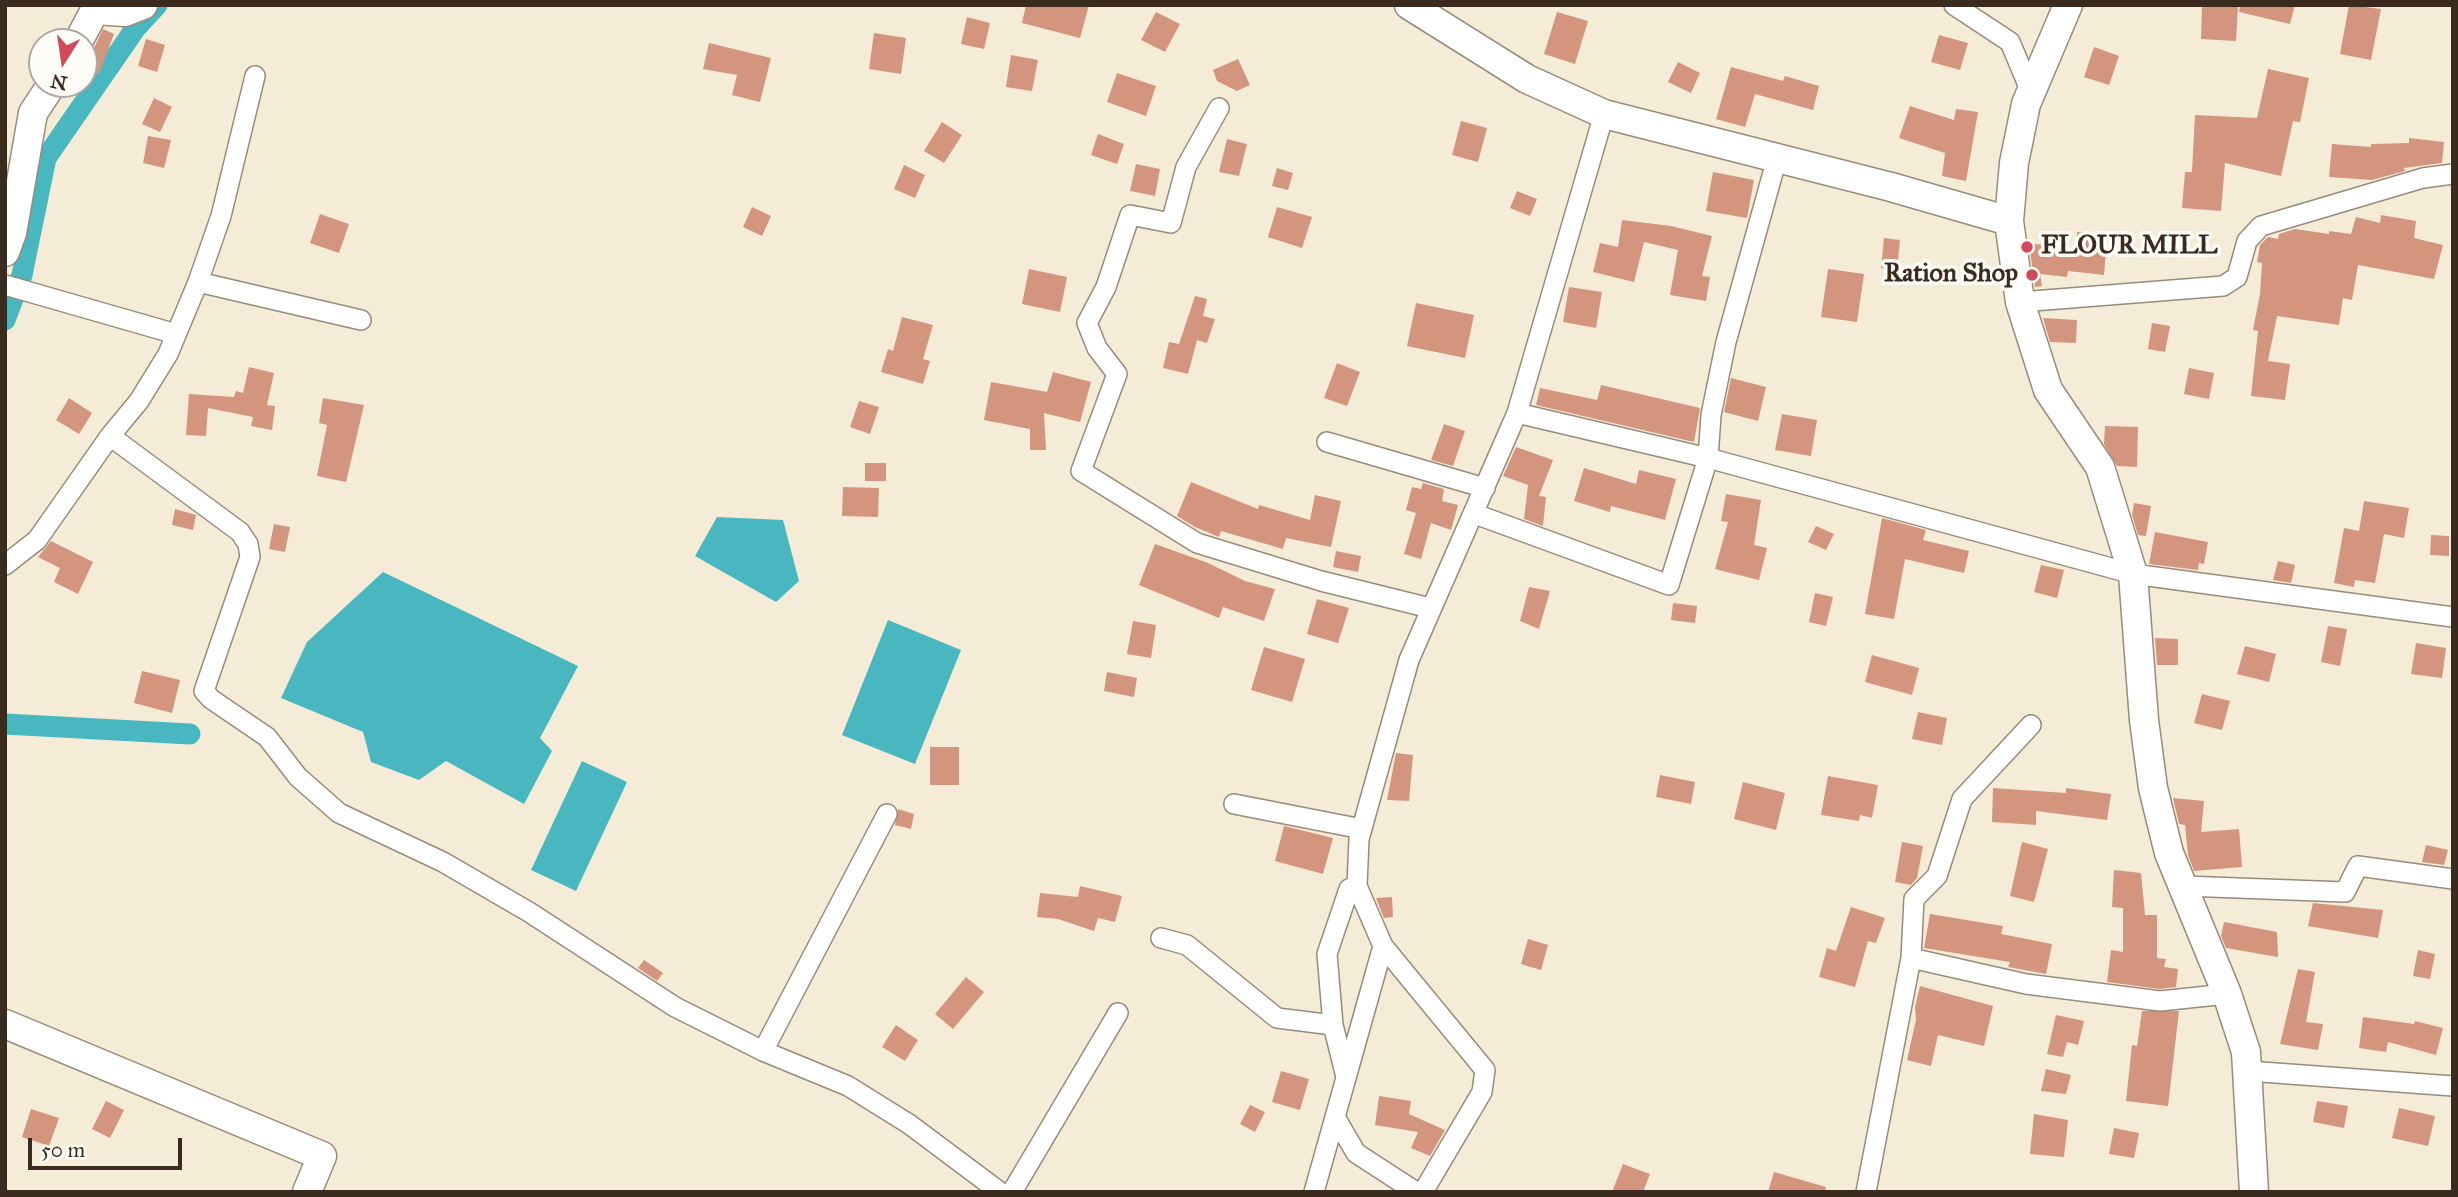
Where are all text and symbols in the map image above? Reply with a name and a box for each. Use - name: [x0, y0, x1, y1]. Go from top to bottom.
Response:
- north arrow: [28, 28, 98, 98]
- text: N: [49, 69, 69, 95]
- place label: FLOUR MILL: [2041, 231, 2218, 263]
- marker: FLOUR MILL: [2019, 239, 2035, 255]
- place label: Ration Shop: [1884, 259, 2018, 291]
- marker: Ration Shop: [2024, 267, 2040, 283]
- scale bar: [32, 1124, 186, 1168]
- text: 50 m: [41, 1137, 85, 1163]

